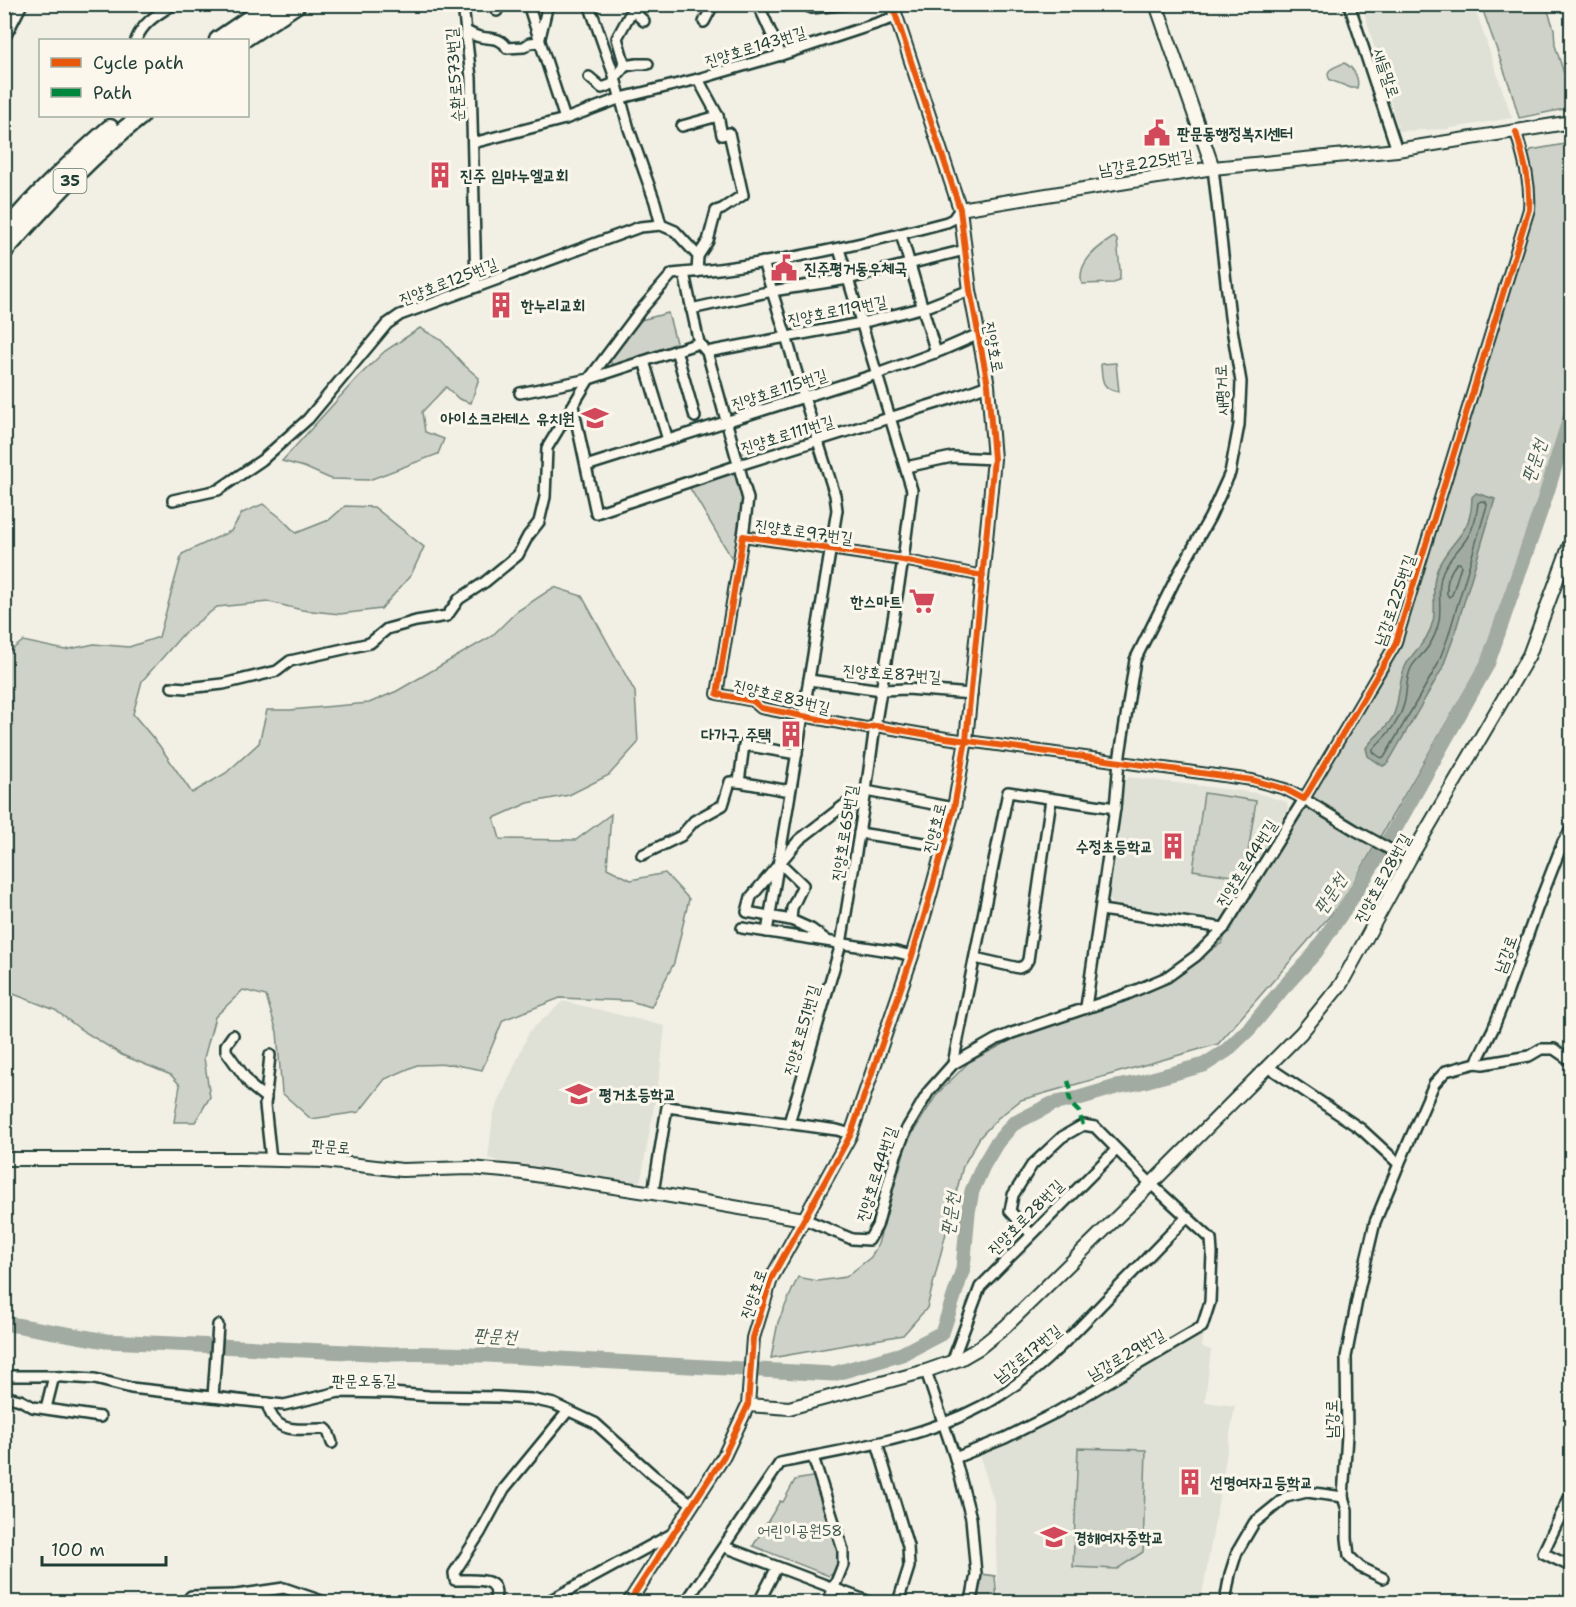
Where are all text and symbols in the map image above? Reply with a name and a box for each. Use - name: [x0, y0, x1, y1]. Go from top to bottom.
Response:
- street label: 진양호로143번길: [702, 21, 808, 72]
- street label: 순환로573번길: [441, 27, 468, 123]
- legend: [39, 39, 249, 117]
- street label: 새들말로: [1369, 45, 1404, 101]
- text: Cycle path: [93, 51, 184, 75]
- text: Path: [93, 81, 132, 105]
- public building icon: 판문동행정복지센터: [1142, 118, 1172, 148]
- place label: 판문동행정복지센터: [1177, 123, 1293, 144]
- street label: 남강로225번길: [1097, 145, 1195, 180]
- building icon: 진주 임마누엘교회: [425, 160, 455, 190]
- place label: 진주 임마누엘교회: [460, 165, 569, 186]
- road number: 35: [54, 169, 86, 193]
- street label: 진양호로125번길: [396, 253, 501, 310]
- public building icon: 진주평거동우체국: [769, 253, 799, 283]
- place label: 진주평거동우체국: [804, 258, 907, 279]
- building icon: 한누리교회: [486, 290, 516, 320]
- street label: 진양호로119번길: [786, 291, 889, 330]
- place label: 한누리교회: [520, 295, 585, 316]
- street label: 진양호로: [978, 320, 1009, 374]
- street label: 진양호로115번길: [729, 364, 830, 415]
- street label: 새평거로: [1210, 364, 1233, 416]
- school or university icon: 아이소크라테스 유치원: [580, 403, 610, 433]
- place label: 아이소크라테스 유치원: [440, 408, 575, 429]
- street label: 진양호로111번길: [738, 410, 836, 459]
- water label: 판문천: [1516, 435, 1553, 485]
- street label: 진양호로97번길: [754, 514, 854, 549]
- street label: 남강로225번길: [1369, 552, 1420, 649]
- supermarket icon: 한스마트: [907, 586, 937, 616]
- place label: 한스마트: [850, 591, 902, 612]
- street label: 진양호로87번길: [842, 660, 942, 687]
- street label: 진양호로83번길: [731, 674, 832, 719]
- building icon: 다가구 주택: [776, 719, 806, 749]
- place label: 다가구 주택: [701, 724, 771, 745]
- street label: 진양호로65번길: [826, 783, 863, 883]
- street label: 진양호로: [918, 801, 951, 856]
- street label: 진양호로44번길: [1211, 816, 1282, 911]
- street label: 진양호로28번길: [1349, 830, 1416, 927]
- building icon: 수정초등학교: [1158, 831, 1188, 861]
- place label: 수정초등학교: [1076, 836, 1153, 857]
- water label: 판문천: [1308, 868, 1353, 919]
- street label: 남강로: [1489, 932, 1522, 976]
- street label: 진양호로51번길: [779, 982, 824, 1078]
- school or university icon: 평거초등학교: [564, 1079, 594, 1109]
- place label: 평거초등학교: [599, 1084, 676, 1105]
- street label: 진양호로44번길: [851, 1124, 902, 1225]
- street label: 판문로: [311, 1135, 351, 1158]
- street label: 진양호로28번길: [983, 1175, 1068, 1260]
- water label: 판문천: [935, 1189, 965, 1237]
- street label: 진양호로: [735, 1266, 772, 1322]
- street label: 남강로17번길: [989, 1320, 1066, 1387]
- water label: 판문천: [473, 1323, 519, 1349]
- street label: 남강로29번길: [1084, 1324, 1169, 1385]
- street label: 판문오동길: [332, 1369, 396, 1392]
- street label: 남강로: [1321, 1400, 1342, 1438]
- building icon: 선명여자고등학교: [1175, 1467, 1205, 1497]
- place label: 선명여자고등학교: [1210, 1472, 1313, 1493]
- park label: 어린이공원58: [757, 1520, 843, 1541]
- school or university icon: 경해여자중학교: [1039, 1522, 1069, 1552]
- place label: 경해여자중학교: [1074, 1527, 1164, 1548]
- scale bar: [42, 1529, 166, 1567]
- text: 100 m: [51, 1538, 105, 1562]

